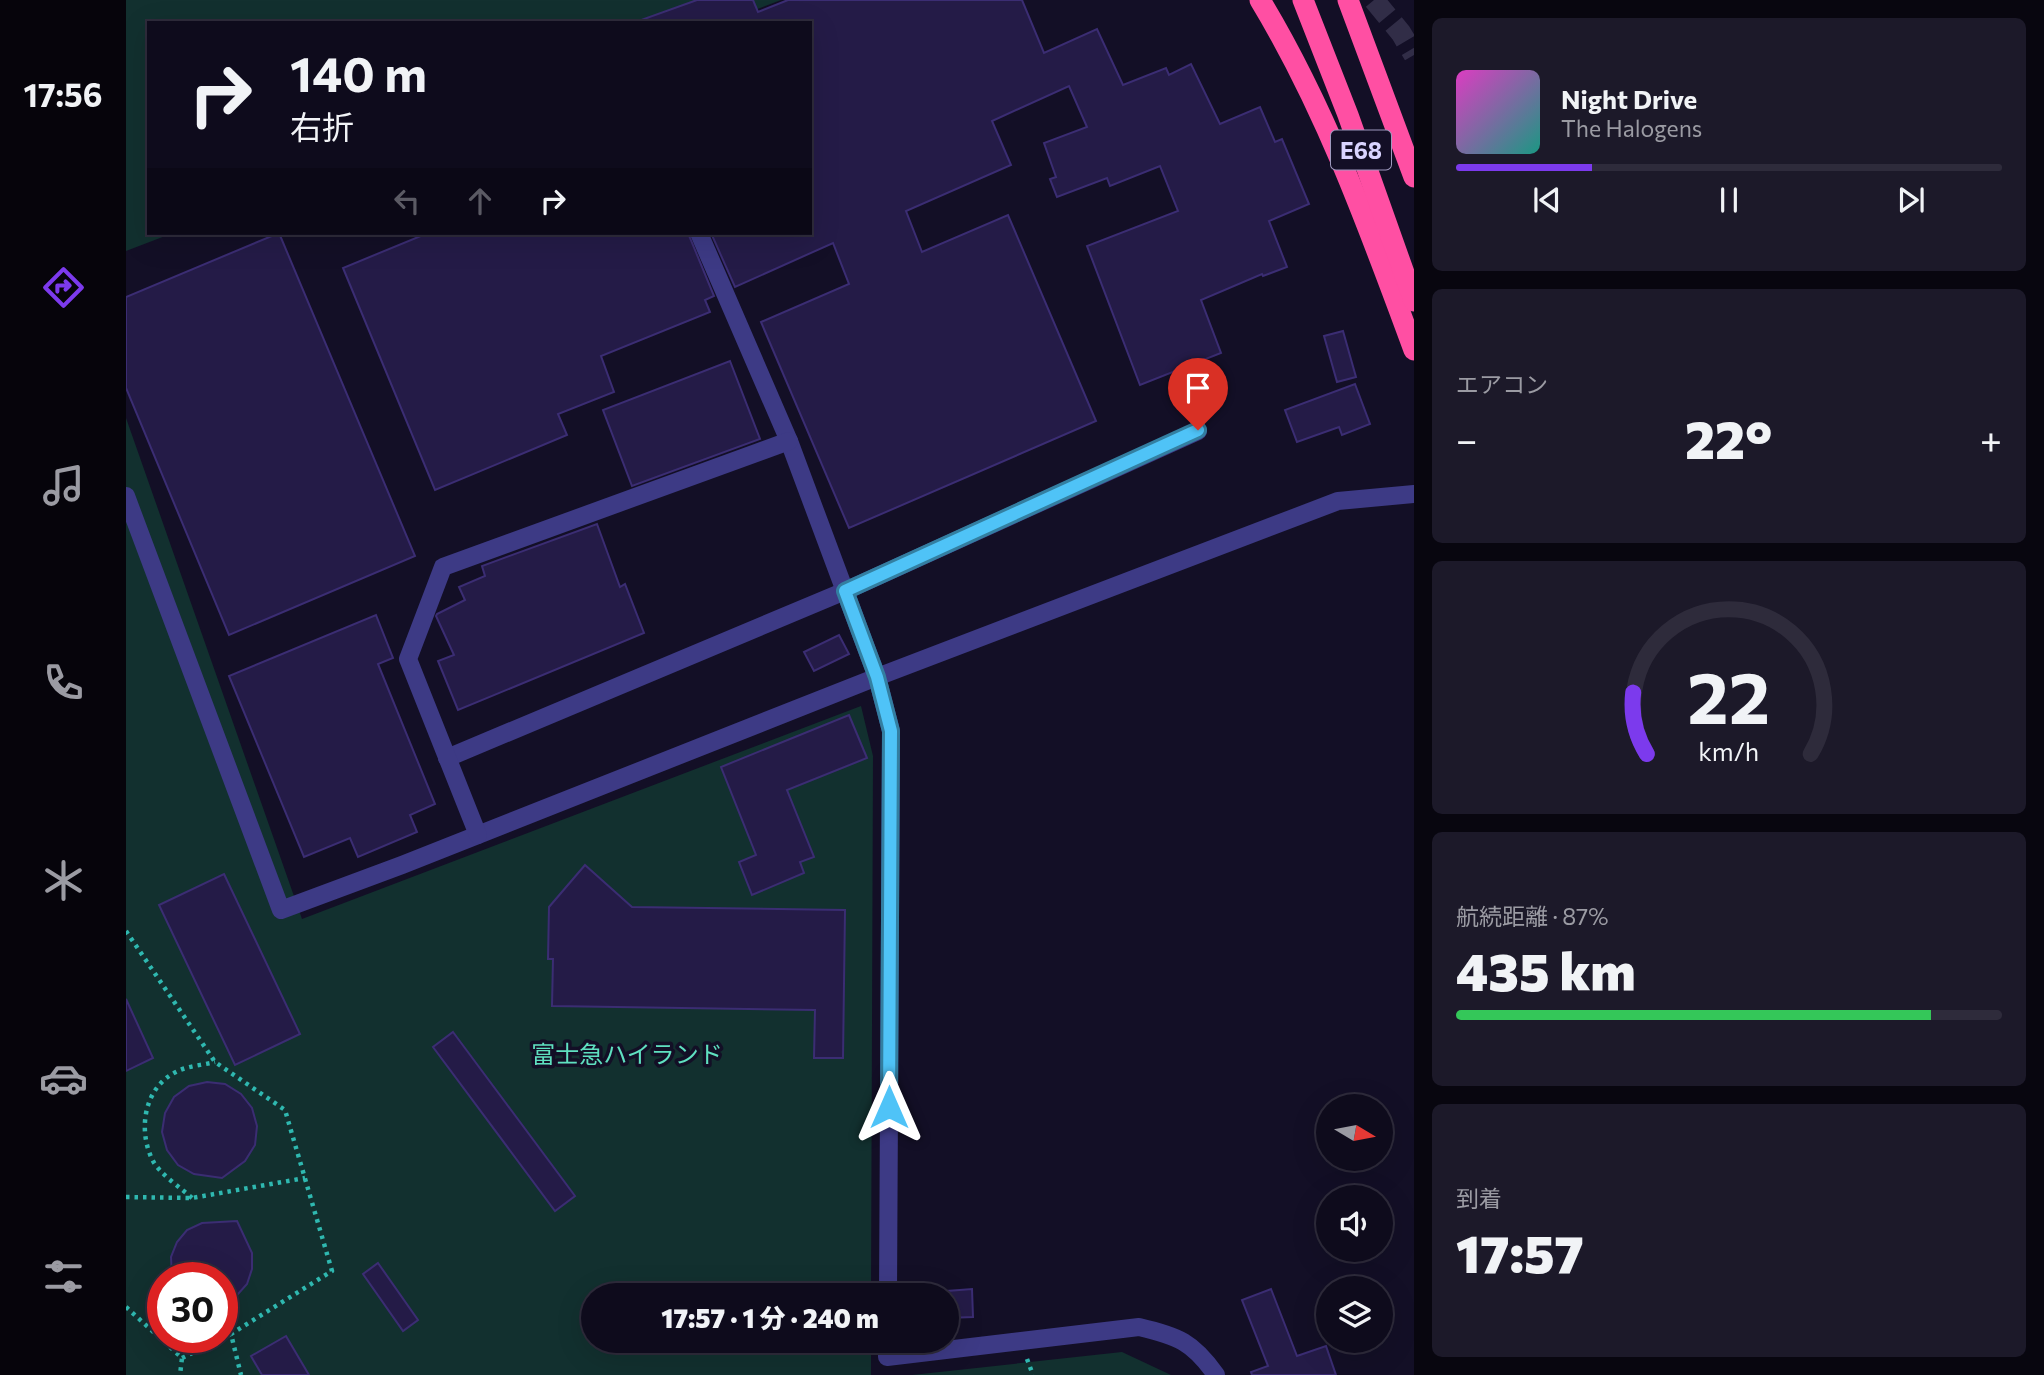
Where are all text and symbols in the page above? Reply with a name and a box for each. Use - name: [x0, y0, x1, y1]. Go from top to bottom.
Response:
- text: 140 m: [290, 42, 427, 102]
- icon: right: [175, 49, 266, 140]
- text: 17:56: [24, 74, 102, 114]
- text: Night Drive: [1561, 83, 1697, 114]
- text: 右折: [290, 106, 354, 146]
- text: The Halogens: [1561, 114, 1702, 142]
- road number: E68: [1331, 130, 1391, 169]
- icon: previous: [1528, 181, 1566, 219]
- icon: pause: [1710, 181, 1748, 219]
- icon: next: [1892, 181, 1930, 219]
- icon: left: [388, 182, 426, 220]
- icon: ahead: [461, 182, 499, 220]
- icon: right: [534, 182, 572, 220]
- icon: directions: [39, 263, 88, 312]
- pin: [1168, 358, 1228, 430]
- icon: arrive: [1179, 369, 1217, 407]
- text: エアコン: [1456, 370, 1548, 398]
- text: 22°: [1685, 406, 1772, 470]
- text: −: [1456, 415, 1478, 462]
- text: +: [1980, 415, 2002, 462]
- icon: music: [39, 461, 88, 510]
- text: 22: [1688, 650, 1770, 739]
- icon: phone: [39, 658, 88, 707]
- text: km/h: [1699, 735, 1759, 765]
- icon: climate: [39, 856, 88, 905]
- text: 航続距離 · 87%: [1456, 902, 1609, 930]
- text: 435 km: [1456, 938, 1636, 1002]
- park label: 富士急ハイランド: [531, 1039, 723, 1068]
- icon: car: [39, 1054, 88, 1103]
- position arrow: [852, 1070, 926, 1144]
- north arrow: [1316, 1094, 1393, 1171]
- map controls: [1316, 1094, 1393, 1353]
- text: 到着: [1456, 1184, 1502, 1212]
- button: sound: [1316, 1185, 1393, 1262]
- text: 17:57: [1456, 1220, 1584, 1284]
- icon: filters: [39, 1252, 88, 1301]
- speed limit sign: 30: [147, 1262, 238, 1353]
- button: layers: [1316, 1276, 1393, 1353]
- text: 17:57 · 1 分 · 240 m: [661, 1302, 879, 1333]

